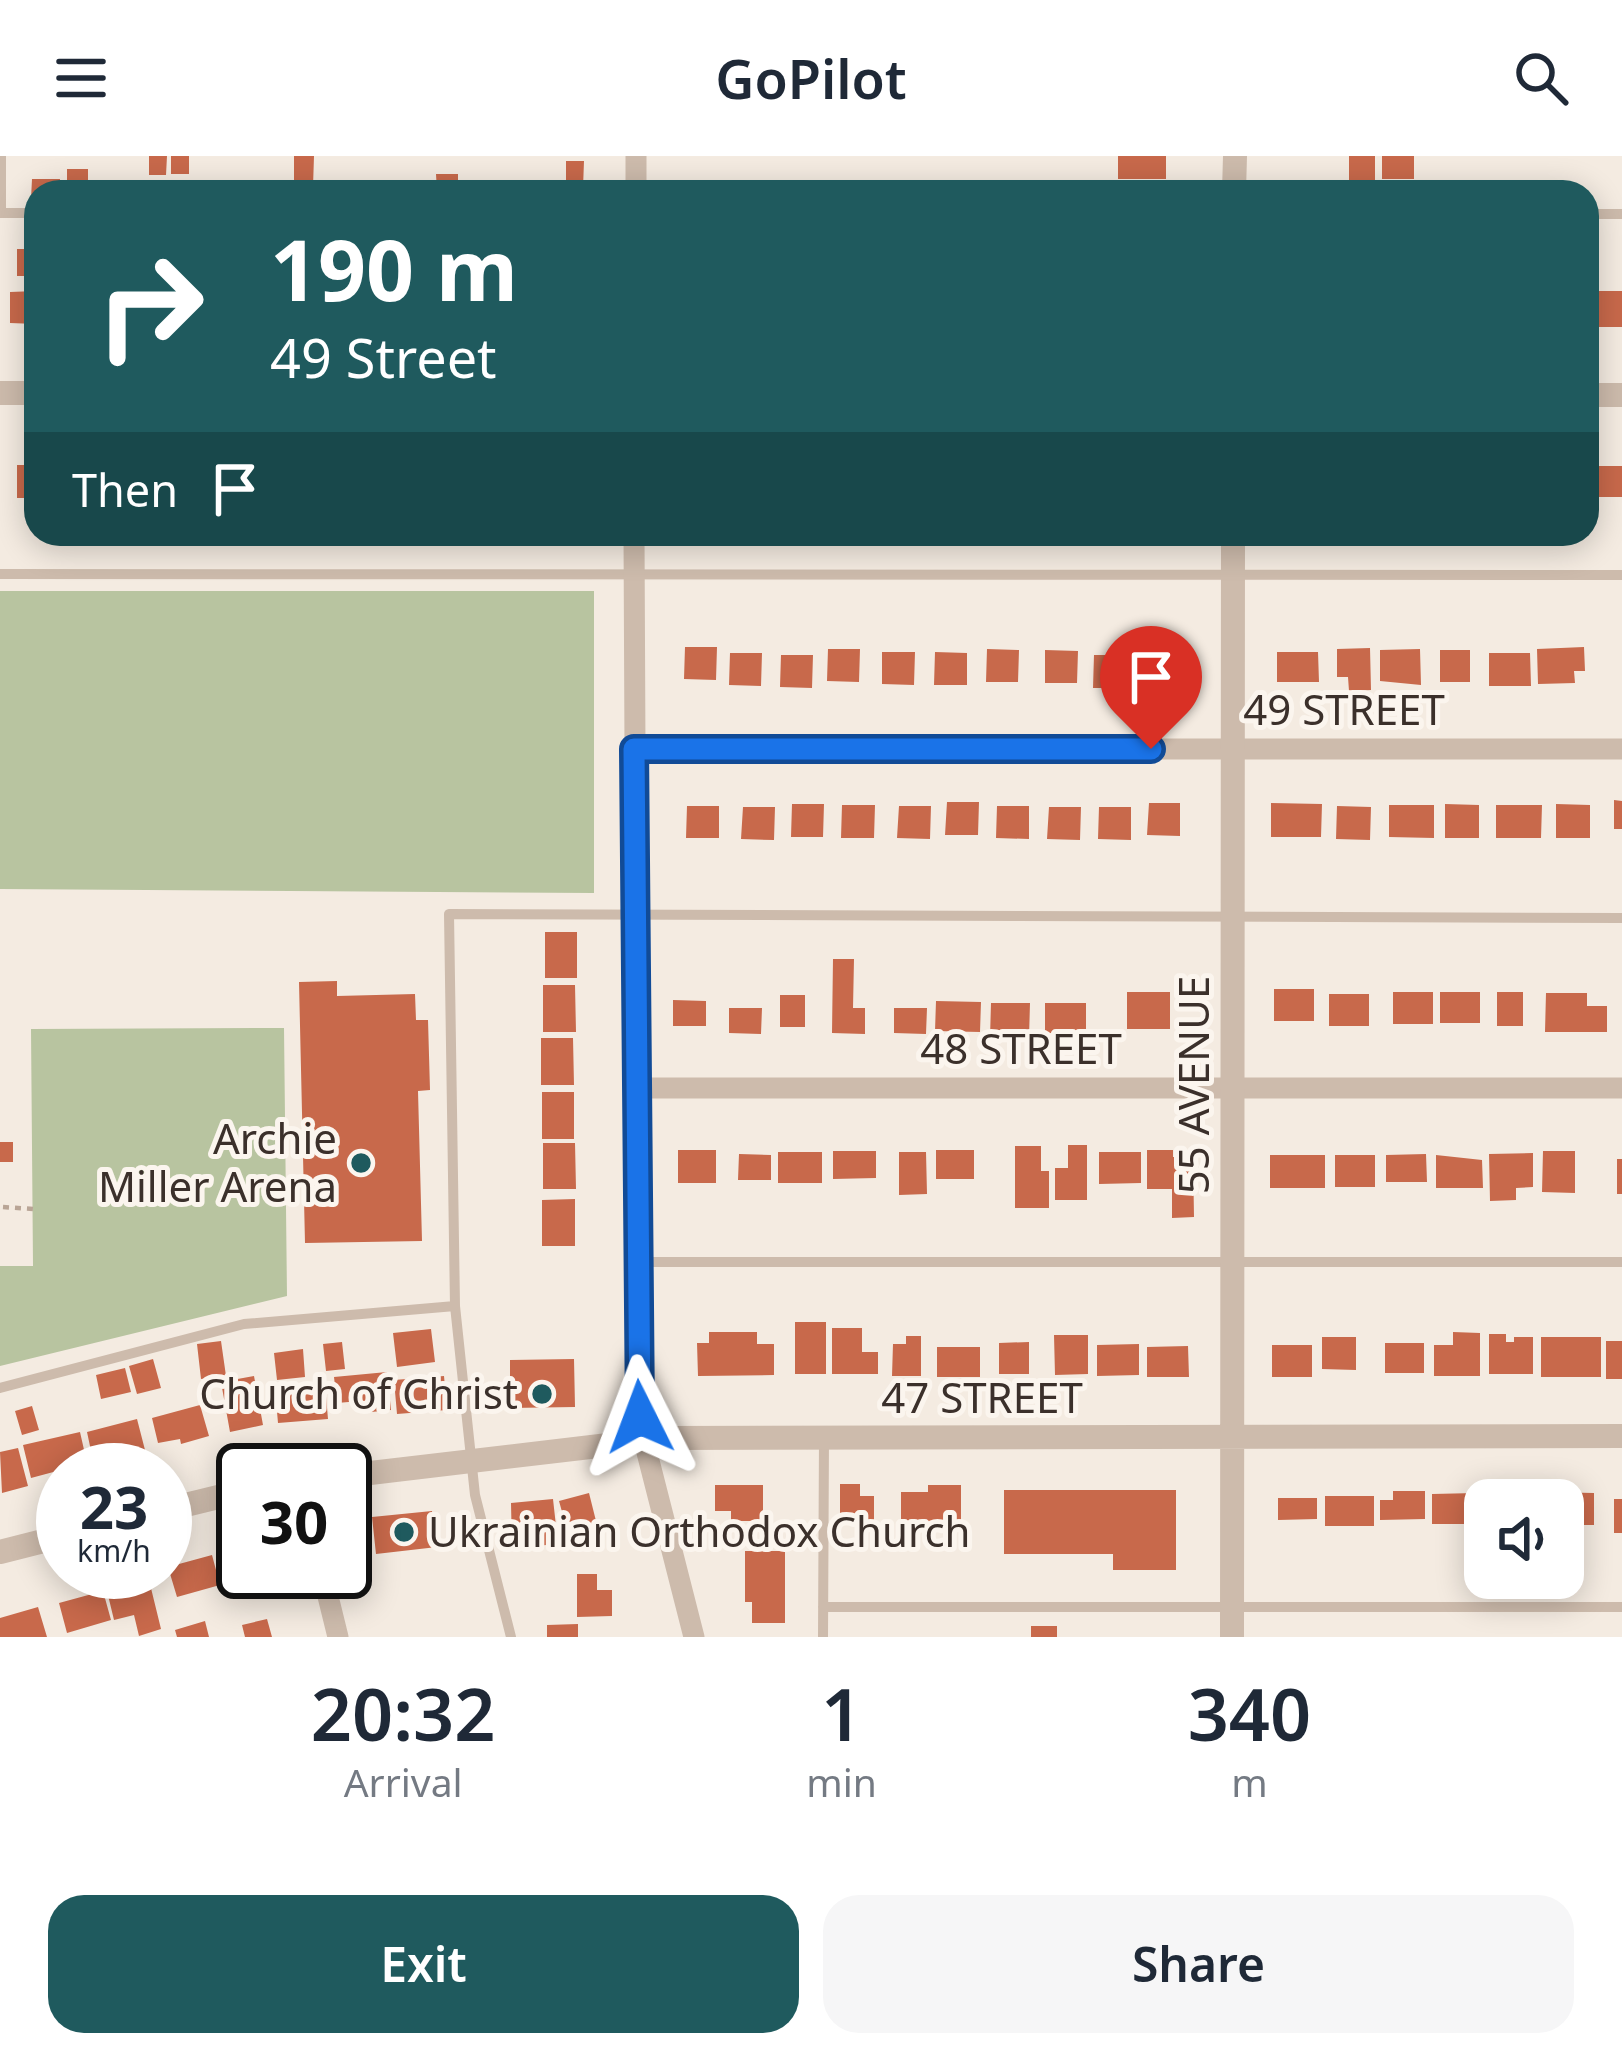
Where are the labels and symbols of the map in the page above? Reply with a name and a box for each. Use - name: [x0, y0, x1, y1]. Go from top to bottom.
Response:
- pin: [1100, 626, 1202, 749]
- street label: 49 STREET: [1243, 680, 1445, 737]
- street label: 55 AVENUE: [1164, 976, 1221, 1194]
- street label: 48 STREET: [920, 1019, 1122, 1076]
- place label: Archie Miller Arena: [98, 1109, 337, 1214]
- marker: Archie Miller Arena: [348, 1150, 374, 1176]
- position arrow: [577, 1354, 703, 1480]
- place label: Church of Christ: [199, 1364, 518, 1421]
- street label: 47 STREET: [881, 1368, 1083, 1425]
- marker: Church of Christ: [529, 1381, 555, 1407]
- speed limit sign: 30: [216, 1443, 372, 1599]
- place label: Ukrainian Orthodox Church: [428, 1502, 971, 1559]
- marker: Ukrainian Orthodox Church: [391, 1519, 417, 1545]

